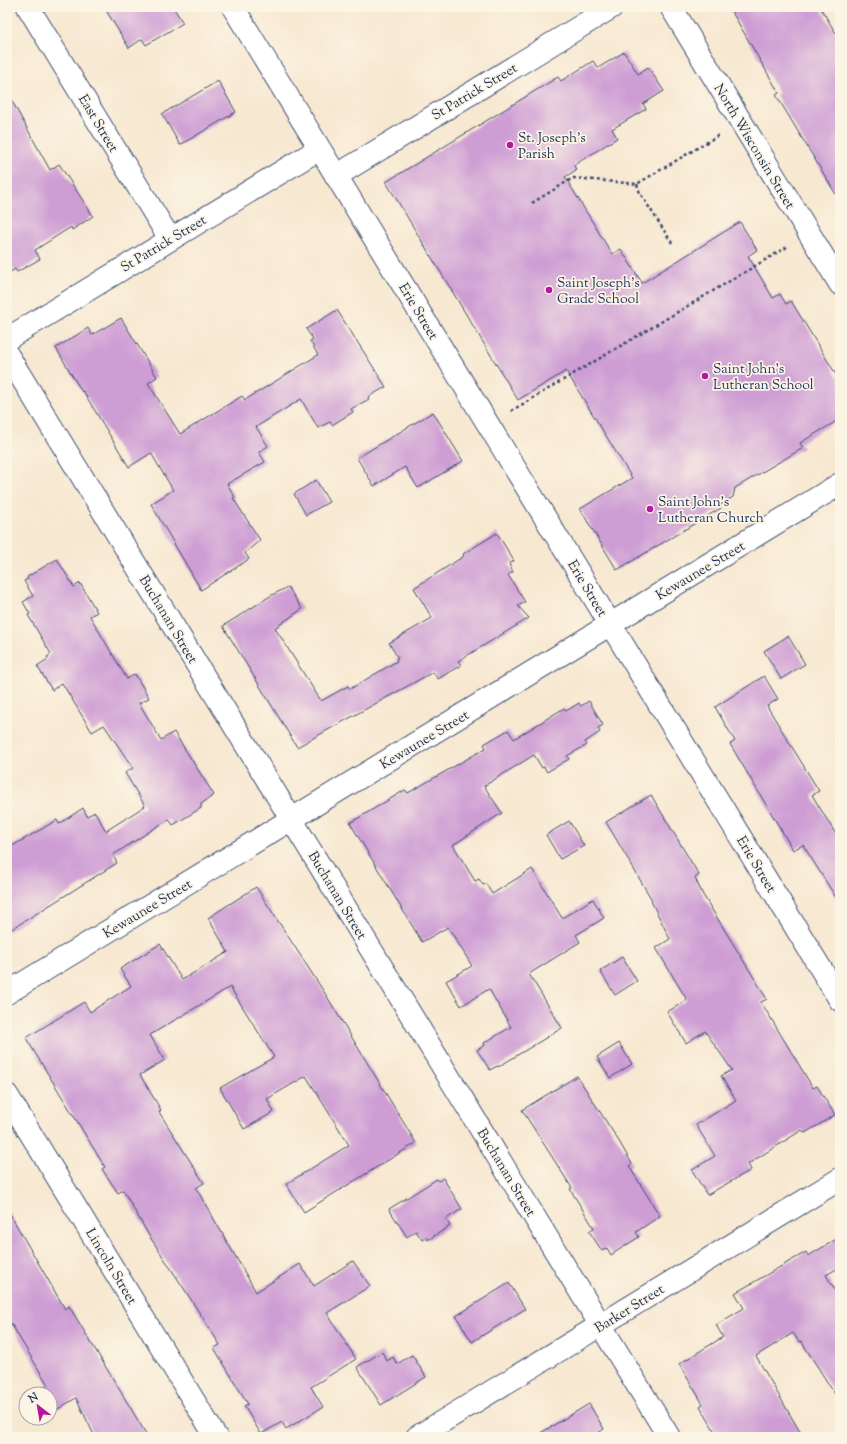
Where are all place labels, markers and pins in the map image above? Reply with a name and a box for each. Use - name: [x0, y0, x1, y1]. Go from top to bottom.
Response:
- place label: St. Joseph's Parish: [518, 129, 586, 165]
- marker: St. Joseph's Parish: [505, 140, 515, 150]
- place label: Saint Joseph's Grade School: [557, 274, 640, 310]
- marker: Saint Joseph's Grade School: [544, 285, 554, 295]
- place label: Saint John's Lutheran School: [713, 360, 814, 396]
- marker: Saint John's Lutheran School: [700, 371, 710, 381]
- place label: Saint John's Lutheran Church: [658, 493, 764, 529]
- marker: Saint John's Lutheran Church: [645, 504, 655, 514]

